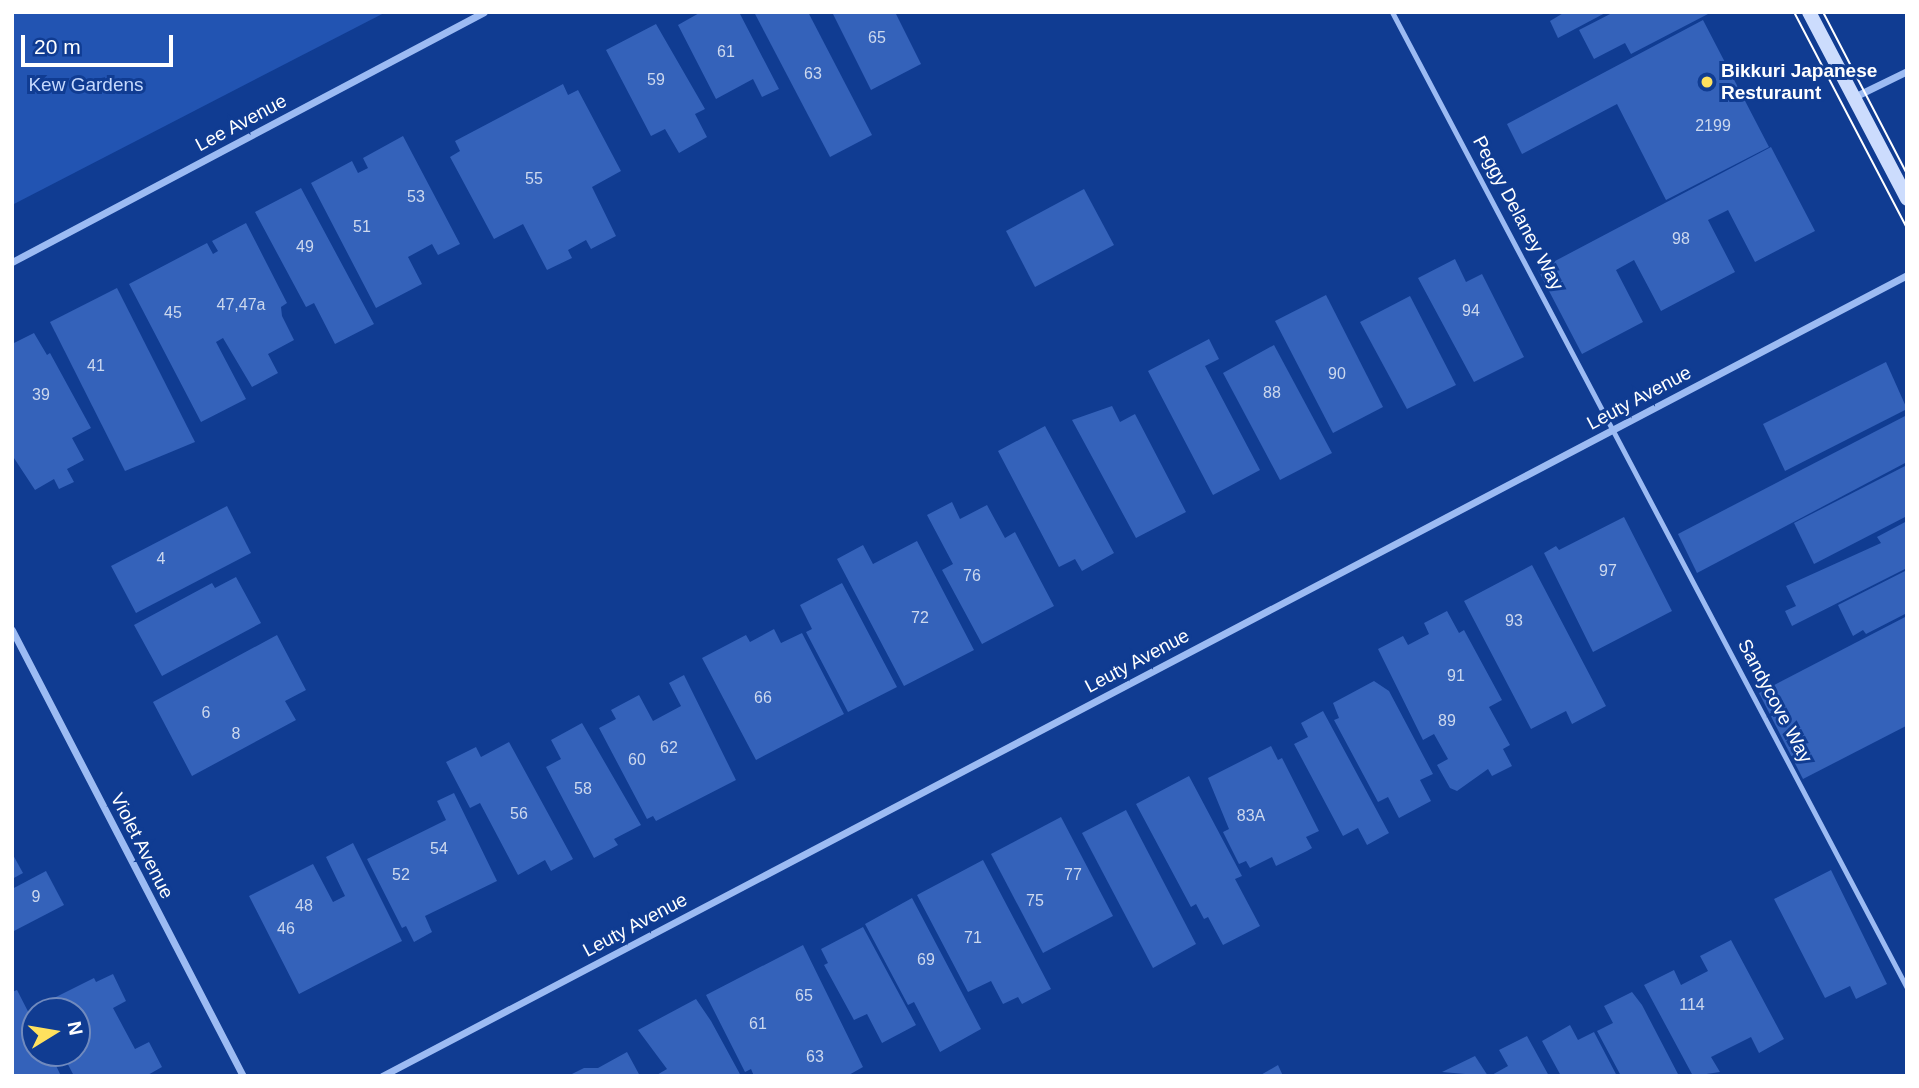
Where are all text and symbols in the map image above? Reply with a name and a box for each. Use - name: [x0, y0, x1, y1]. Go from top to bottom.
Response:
- scale bar: [24, 21, 177, 65]
- house number: 65: [868, 28, 886, 48]
- text: 20 m: [34, 35, 81, 58]
- house number: 61: [717, 42, 735, 62]
- place label: Bikkuri Japanese Resturaunt: [1721, 60, 1877, 104]
- house number: 63: [804, 64, 822, 84]
- house number: 59: [647, 70, 665, 90]
- park label: Kew Gardens: [28, 74, 144, 96]
- marker: Bikkuri Japanese Resturaunt: [1699, 74, 1715, 90]
- street label: Lee Avenue: [191, 89, 291, 157]
- house number: 2199: [1695, 116, 1731, 136]
- street label: Peggy Delaney Way: [1468, 132, 1568, 294]
- house number: 55: [525, 169, 543, 189]
- house number: 53: [407, 187, 425, 207]
- house number: 51: [353, 217, 371, 237]
- house number: 98: [1672, 229, 1690, 249]
- house number: 49: [296, 237, 314, 257]
- house number: 47,47a: [217, 295, 265, 315]
- house number: 94: [1462, 301, 1480, 321]
- house number: 45: [164, 303, 182, 323]
- house number: 41: [87, 356, 105, 376]
- street label: Leuty Avenue: [1583, 361, 1695, 435]
- house number: 90: [1328, 364, 1346, 384]
- house number: 88: [1263, 383, 1281, 403]
- house number: 39: [32, 385, 50, 405]
- house number: 4: [157, 549, 165, 569]
- house number: 97: [1599, 561, 1617, 581]
- house number: 76: [963, 566, 981, 586]
- house number: 72: [911, 608, 929, 628]
- house number: 93: [1505, 611, 1523, 631]
- street label: Leuty Avenue: [1081, 624, 1193, 698]
- street label: Sandycove Way: [1733, 635, 1817, 767]
- house number: 91: [1447, 666, 1465, 686]
- house number: 66: [754, 688, 772, 708]
- house number: 6: [202, 703, 210, 723]
- house number: 89: [1438, 711, 1456, 731]
- house number: 8: [232, 724, 240, 744]
- house number: 62: [660, 738, 678, 758]
- house number: 60: [628, 750, 646, 770]
- house number: 58: [574, 779, 592, 799]
- street label: Violet Avenue: [105, 789, 179, 903]
- house number: 56: [510, 804, 528, 824]
- house number: 83A: [1237, 806, 1265, 826]
- house number: 54: [430, 839, 448, 859]
- house number: 52: [392, 865, 410, 885]
- house number: 77: [1064, 865, 1082, 885]
- house number: 9: [32, 887, 40, 907]
- street label: Leuty Avenue: [579, 888, 691, 962]
- house number: 75: [1026, 891, 1044, 911]
- house number: 48: [295, 896, 313, 916]
- house number: 46: [277, 919, 295, 939]
- house number: 71: [964, 928, 982, 948]
- house number: 69: [917, 950, 935, 970]
- house number: 65: [795, 986, 813, 1006]
- house number: 114: [1679, 995, 1705, 1015]
- north arrow: [21, 997, 91, 1067]
- house number: 61: [749, 1014, 767, 1034]
- text: N: [64, 1020, 87, 1037]
- house number: 63: [806, 1047, 824, 1067]

